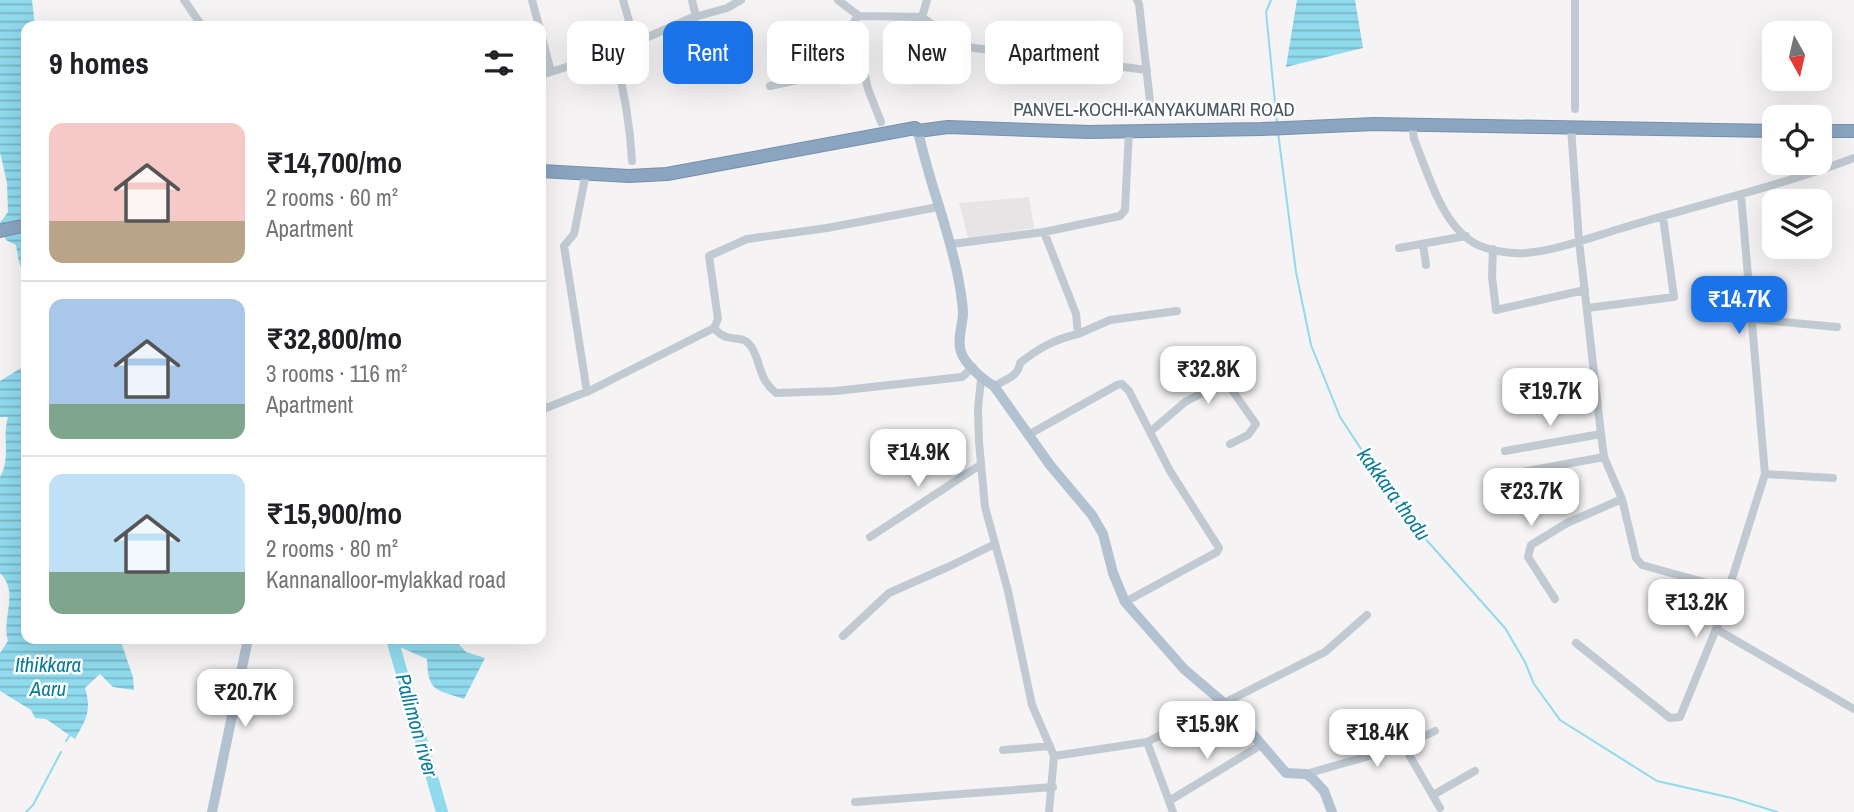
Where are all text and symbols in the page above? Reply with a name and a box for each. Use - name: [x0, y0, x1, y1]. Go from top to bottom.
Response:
- chip: Buy: [567, 21, 649, 84]
- chip: Rent: [663, 21, 753, 84]
- chip: Filters: [767, 21, 869, 84]
- chip: New: [883, 21, 971, 84]
- chip: Apartment: [985, 21, 1123, 84]
- north arrow: [1762, 21, 1832, 91]
- map controls: [1762, 21, 1832, 259]
- text: 9 homes: [49, 43, 149, 83]
- icon: filters: [480, 44, 518, 82]
- street label: PANVEL-KOCHI-KANYAKUMARI ROAD: [1013, 96, 1295, 122]
- button: locate: [1762, 105, 1832, 175]
- text: ₹14,700/mo: [266, 142, 402, 182]
- icon: home: [105, 151, 189, 235]
- text: 2 rooms · 60 m²: [266, 182, 398, 213]
- button: layers: [1762, 189, 1832, 259]
- text: Apartment: [266, 213, 353, 244]
- pin: ₹14.7K: [1682, 276, 1796, 336]
- text: ₹14.7K: [1707, 283, 1771, 314]
- text: ₹32,800/mo: [266, 318, 402, 358]
- icon: home: [105, 327, 189, 411]
- pin: ₹32.8K: [1151, 346, 1265, 406]
- text: ₹32.8K: [1176, 353, 1240, 384]
- text: 3 rooms · 116 m²: [266, 358, 407, 389]
- pin: ₹19.7K: [1493, 368, 1607, 428]
- text: ₹19.7K: [1518, 375, 1582, 406]
- text: Apartment: [266, 389, 353, 420]
- pin: ₹14.9K: [861, 430, 975, 489]
- text: ₹14.9K: [886, 436, 950, 467]
- water label: kakkara thodu: [1350, 442, 1438, 547]
- pin: ₹23.7K: [1474, 468, 1588, 528]
- text: ₹23.7K: [1499, 475, 1563, 506]
- text: ₹15,900/mo: [266, 493, 402, 533]
- icon: home: [105, 502, 189, 586]
- text: 2 rooms · 80 m²: [266, 533, 398, 564]
- text: Kannanalloor-mylakkad road: [266, 564, 506, 595]
- pin: ₹13.2K: [1639, 580, 1753, 639]
- text: ₹13.2K: [1664, 586, 1728, 617]
- water label: Ithikkara Aaru: [15, 650, 81, 703]
- pin: ₹20.7K: [188, 670, 302, 729]
- water label: Pallimon river: [388, 670, 446, 781]
- text: ₹20.7K: [213, 676, 277, 707]
- pin: ₹15.9K: [1150, 702, 1264, 761]
- text: ₹15.9K: [1175, 708, 1239, 739]
- pin: ₹18.4K: [1320, 710, 1434, 769]
- text: ₹18.4K: [1345, 716, 1409, 747]

